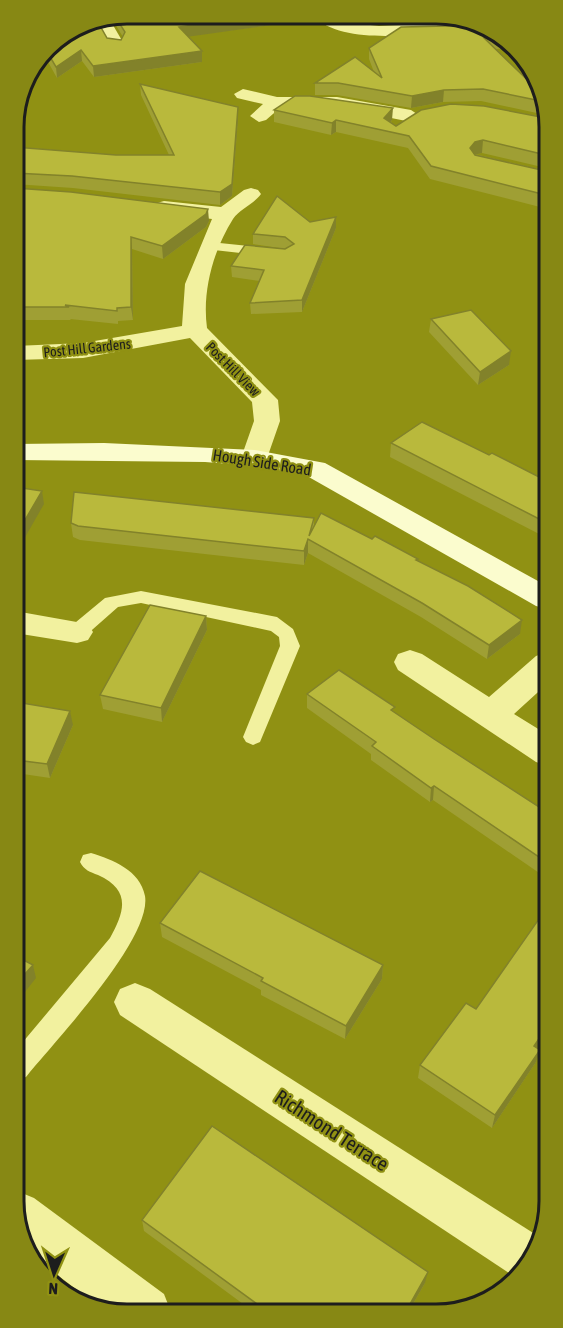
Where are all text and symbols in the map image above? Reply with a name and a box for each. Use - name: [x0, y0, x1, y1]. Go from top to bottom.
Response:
- street label: Post Hill Gardens: [43, 335, 131, 361]
- street label: Post Hill View: [203, 339, 264, 400]
- street label: Hough Side Road: [211, 445, 312, 480]
- street label: Richmond Terrace: [271, 1085, 393, 1175]
- north arrow: [24, 1244, 84, 1304]
- text: N: [48, 1280, 58, 1298]

